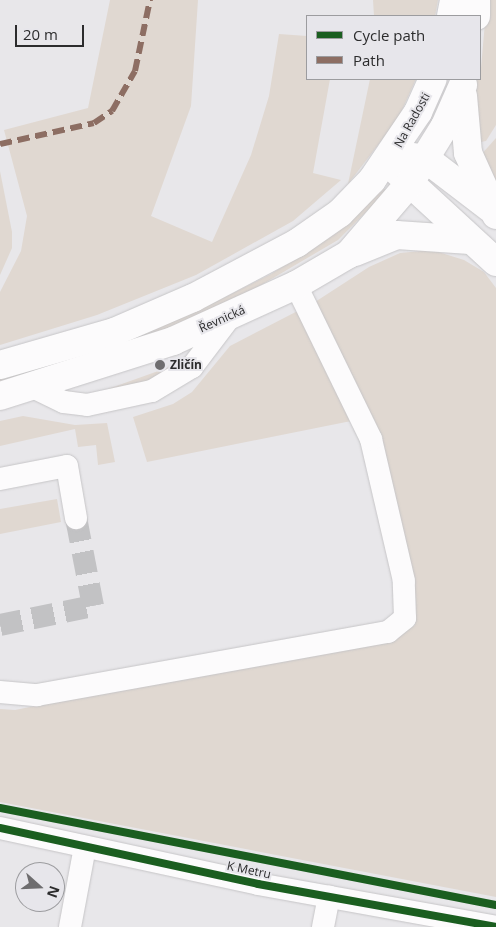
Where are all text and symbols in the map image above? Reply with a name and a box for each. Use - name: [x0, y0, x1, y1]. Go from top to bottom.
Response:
- scale bar: [18, 15, 86, 47]
- legend: [306, 15, 481, 80]
- text: 20 m: [23, 24, 58, 44]
- text: Cycle path: [353, 25, 425, 45]
- text: Path: [353, 50, 385, 70]
- street label: Na Radosti: [391, 90, 433, 150]
- street label: Řevnická: [197, 302, 247, 336]
- place label: Zličín: [170, 358, 202, 372]
- marker: Zličín: [154, 359, 166, 371]
- street label: K Metru: [226, 858, 272, 882]
- north arrow: [15, 862, 65, 912]
- text: N: [43, 883, 65, 901]

